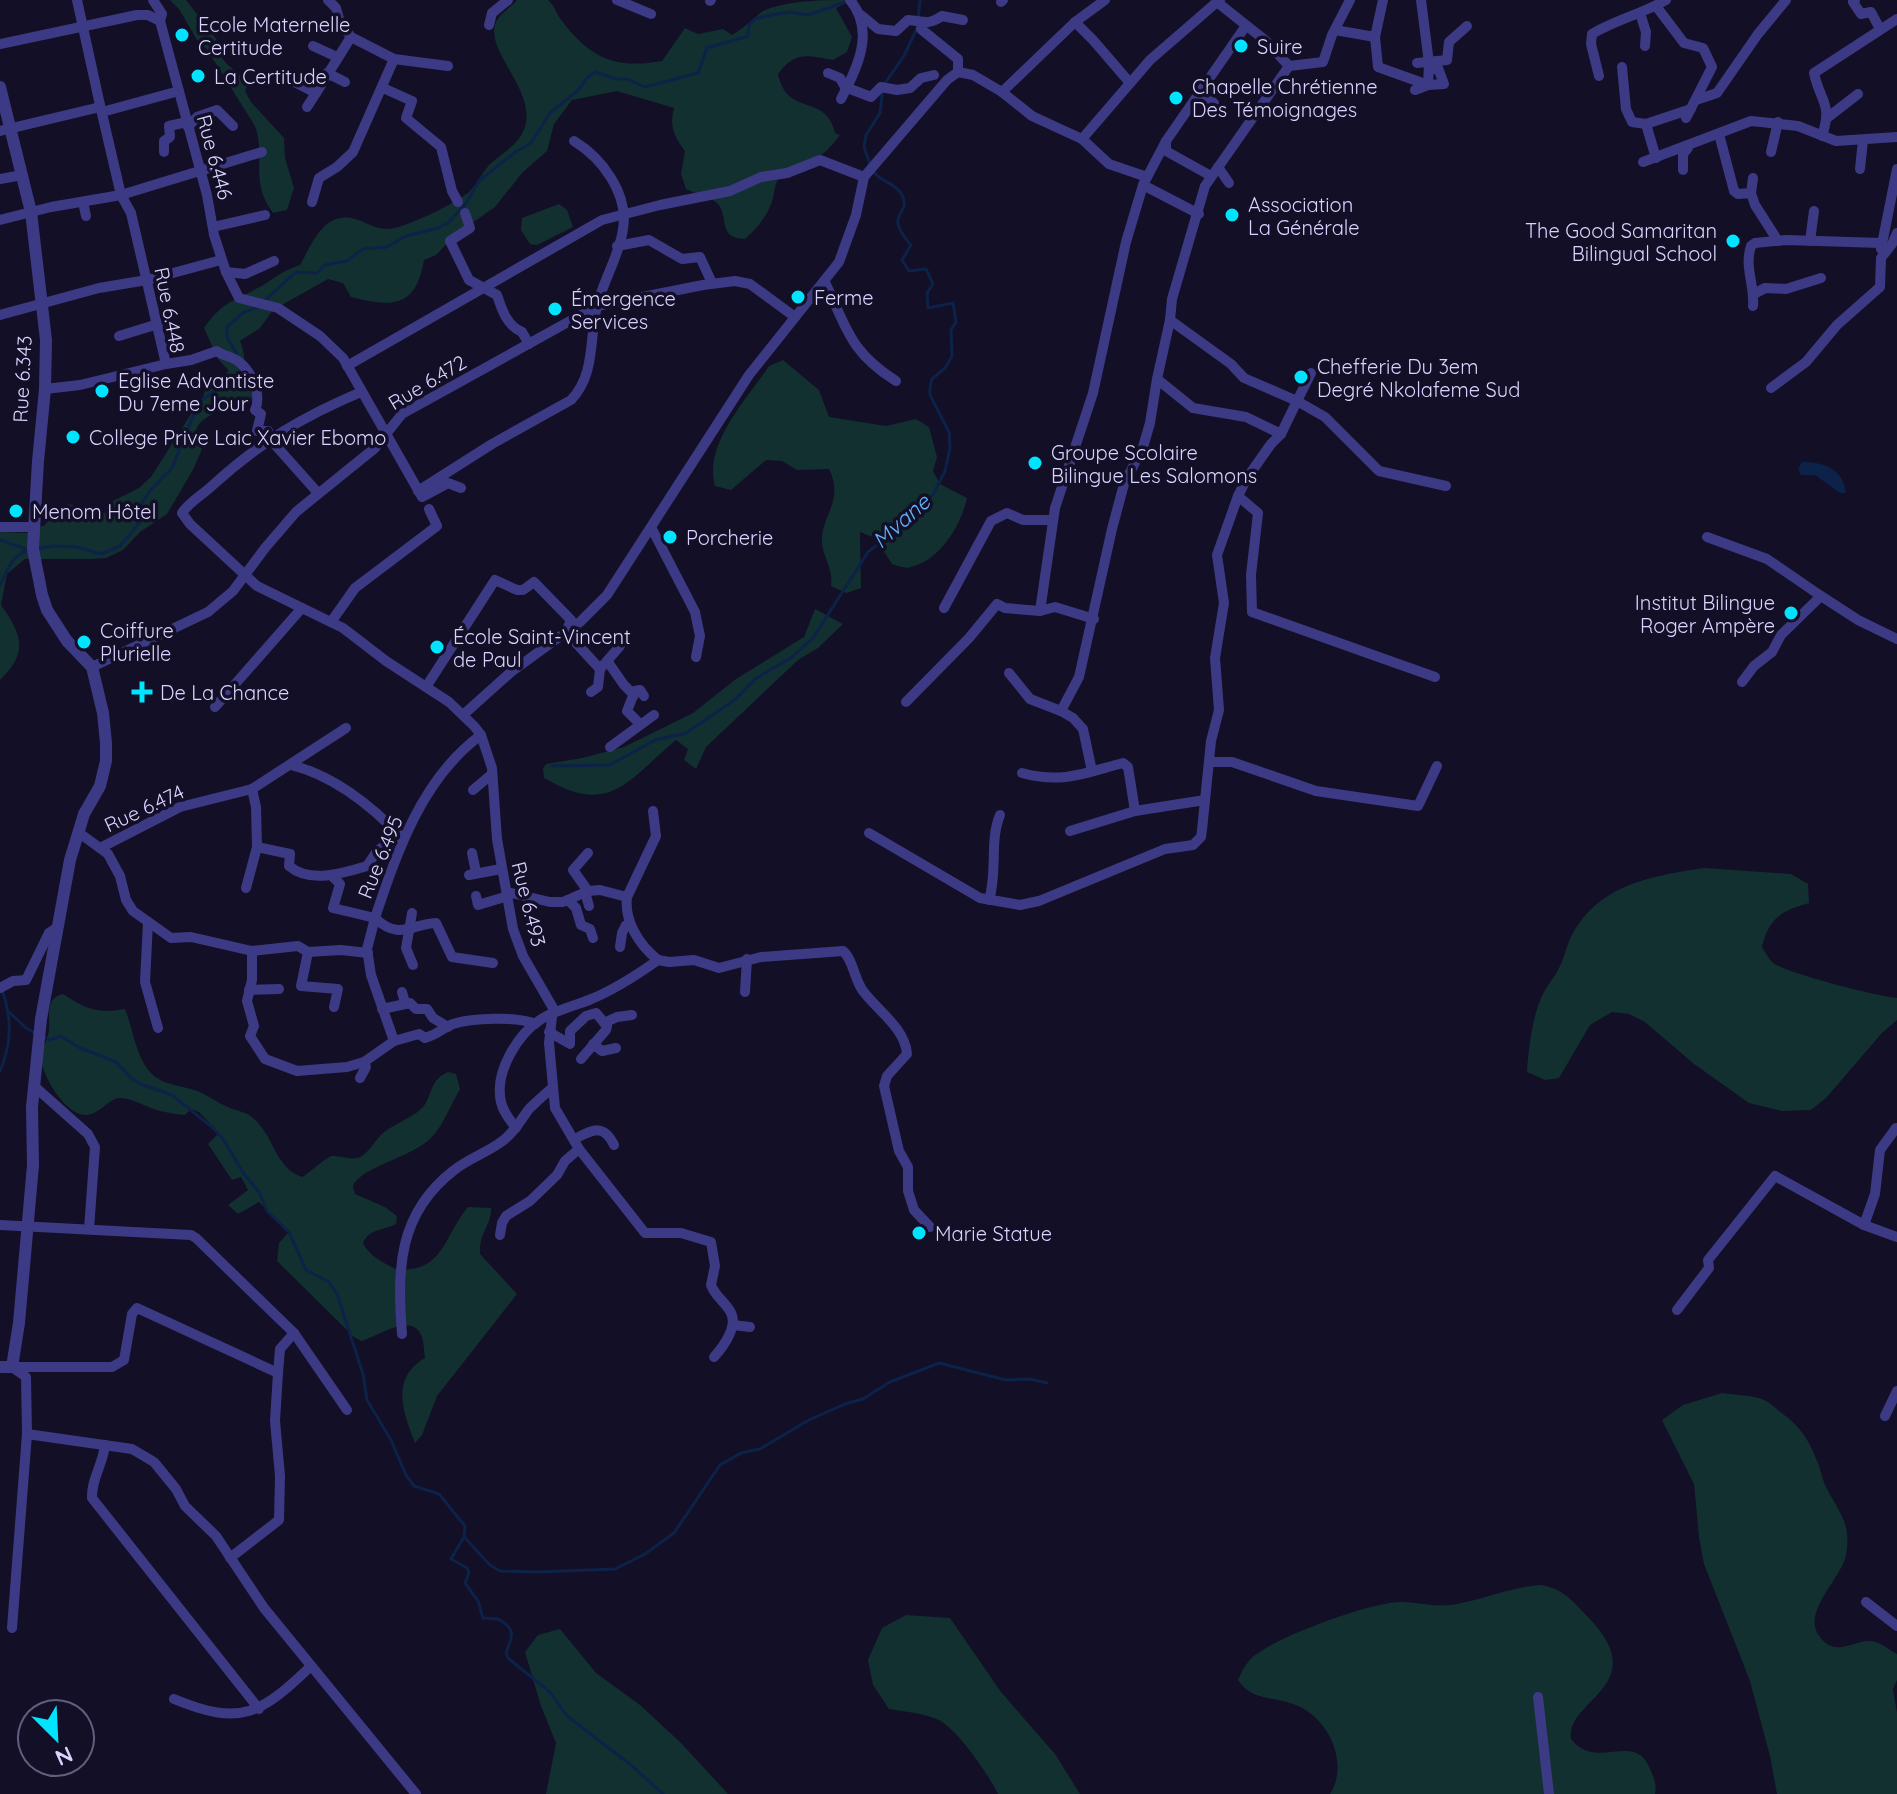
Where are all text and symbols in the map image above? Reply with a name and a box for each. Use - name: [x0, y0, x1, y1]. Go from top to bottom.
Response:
- place label: Ecole Maternelle Certitude: [198, 12, 350, 60]
- marker: Ecole Maternelle Certitude: [173, 26, 191, 44]
- place label: Suire: [1257, 34, 1302, 59]
- marker: Suire: [1232, 37, 1250, 55]
- place label: La Certitude: [214, 64, 327, 89]
- marker: La Certitude: [189, 67, 207, 85]
- place label: Chapelle Chrétienne Des Témoignages: [1192, 74, 1377, 122]
- marker: Chapelle Chrétienne Des Témoignages: [1167, 89, 1185, 107]
- street label: Rue 6.446: [192, 112, 238, 202]
- place label: Association La Générale: [1248, 192, 1360, 240]
- marker: Association La Générale: [1223, 206, 1241, 224]
- place label: The Good Samaritan Bilingual School: [1525, 218, 1717, 266]
- marker: The Good Samaritan Bilingual School: [1724, 232, 1742, 250]
- street label: Rue 6.448: [149, 265, 191, 355]
- place label: Ferme: [814, 285, 874, 310]
- place label: Émergence Services: [571, 286, 676, 334]
- marker: Ferme: [789, 288, 807, 306]
- marker: Émergence Services: [546, 300, 564, 318]
- street label: Rue 6.343: [7, 335, 37, 423]
- street label: Rue 6.472: [384, 349, 470, 415]
- place label: Chefferie Du 3em Degré Nkolafeme Sud: [1317, 354, 1520, 402]
- place label: Eglise Advantiste Du 7eme Jour: [118, 368, 274, 416]
- marker: Chefferie Du 3em Degré Nkolafeme Sud: [1292, 368, 1310, 386]
- marker: Eglise Advantiste Du 7eme Jour: [93, 382, 111, 400]
- place label: College Prive Laic Xavier Ebomo: [89, 425, 386, 450]
- marker: College Prive Laic Xavier Ebomo: [64, 428, 82, 446]
- place label: Groupe Scolaire Bilingue Les Salomons: [1051, 440, 1257, 488]
- marker: Groupe Scolaire Bilingue Les Salomons: [1026, 454, 1044, 472]
- water label: Mvane: [866, 487, 937, 554]
- place label: Menom Hôtel: [32, 499, 156, 524]
- marker: Menom Hôtel: [7, 502, 25, 520]
- place label: Porcherie: [686, 525, 773, 550]
- marker: Porcherie: [661, 528, 679, 546]
- place label: Institut Bilingue Roger Ampère: [1635, 590, 1775, 638]
- marker: Institut Bilingue Roger Ampère: [1782, 604, 1800, 622]
- place label: Coiffure Plurielle: [100, 618, 174, 666]
- place label: École Saint-Vincent de Paul: [453, 624, 631, 672]
- marker: Coiffure Plurielle: [75, 633, 93, 651]
- marker: École Saint-Vincent de Paul: [428, 638, 446, 656]
- place label: De La Chance: [160, 680, 289, 705]
- marker: De La Chance: [131, 681, 153, 703]
- street label: Rue 6.474: [100, 779, 188, 837]
- street label: Rue 6.495: [352, 812, 408, 902]
- street label: Rue 6.493: [506, 859, 552, 949]
- place label: Marie Statue: [935, 1221, 1052, 1246]
- marker: Marie Statue: [910, 1224, 928, 1242]
- north arrow: [16, 1698, 96, 1778]
- text: N: [51, 1740, 77, 1772]

